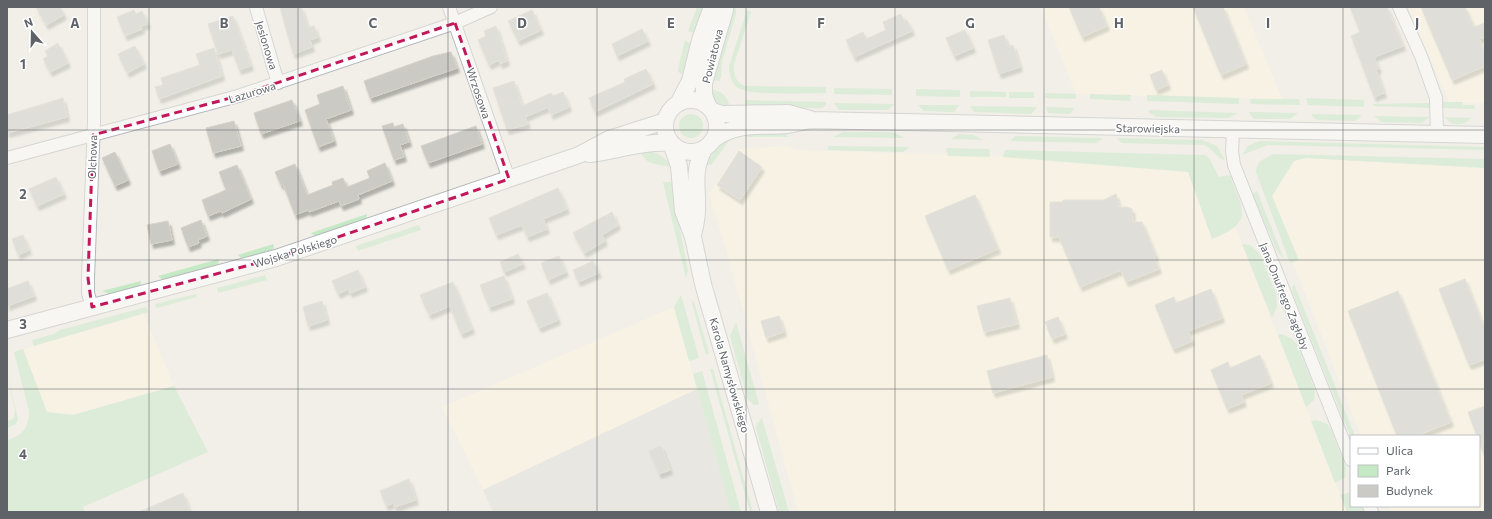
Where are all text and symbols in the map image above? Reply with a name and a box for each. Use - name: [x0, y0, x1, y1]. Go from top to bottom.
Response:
- north arrow: [12, 12, 52, 52]
- text: N: [22, 15, 35, 30]
- text: A: [70, 15, 80, 31]
- text: B: [220, 15, 229, 31]
- text: C: [369, 15, 378, 31]
- text: D: [517, 15, 527, 31]
- text: E: [667, 15, 675, 31]
- text: F: [817, 15, 825, 31]
- text: G: [965, 15, 975, 31]
- text: H: [1114, 15, 1124, 31]
- text: I: [1266, 15, 1270, 31]
- text: J: [1415, 15, 1419, 31]
- street label: Jesionowa: [252, 19, 281, 71]
- street label: Powiatowa: [699, 27, 725, 85]
- text: 1: [20, 56, 26, 72]
- street label: Wrzosowa: [464, 66, 494, 120]
- street label: Lazurowa: [227, 79, 277, 105]
- street label: Starowiejska: [1116, 121, 1180, 135]
- street label: Olchowa: [85, 135, 99, 179]
- text: 2: [19, 186, 27, 202]
- street label: Wojska Polskiego: [252, 232, 339, 270]
- street label: Jana Onufrego Zagłoby: [1257, 240, 1313, 352]
- text: 3: [19, 316, 27, 332]
- street label: Karola Namysłowskiego: [707, 316, 753, 434]
- legend: [1350, 435, 1480, 507]
- text: Ulica: [1386, 443, 1413, 457]
- text: 4: [19, 446, 27, 462]
- text: Park: [1386, 463, 1412, 477]
- text: Budynek: [1386, 483, 1434, 497]

